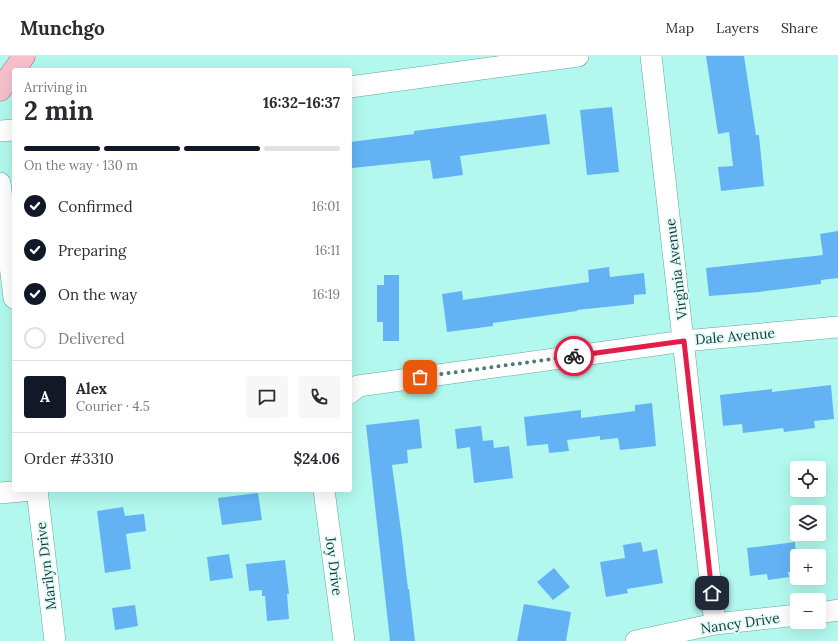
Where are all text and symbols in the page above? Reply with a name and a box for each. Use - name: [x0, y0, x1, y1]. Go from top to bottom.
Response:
- text: Munchgo: [20, 16, 105, 40]
- text: Map: [666, 19, 694, 37]
- text: Layers: [716, 19, 759, 37]
- text: Share: [781, 19, 818, 37]
- text: Arriving in: [24, 79, 87, 96]
- text: 16:32–16:37: [263, 93, 340, 112]
- text: 2 min: [24, 94, 94, 127]
- text: On the way · 130 m: [24, 157, 138, 174]
- icon: check: [24, 195, 46, 217]
- text: Confirmed: [58, 197, 133, 216]
- text: 16:01: [312, 198, 340, 215]
- street label: Virginia Avenue: [661, 217, 691, 322]
- icon: check: [24, 239, 46, 261]
- text: Preparing: [58, 241, 126, 260]
- text: 16:11: [315, 242, 340, 259]
- icon: check: [24, 283, 46, 305]
- text: On the way: [58, 285, 137, 304]
- text: 16:19: [312, 286, 340, 303]
- street label: Dale Avenue: [694, 324, 776, 348]
- text: Delivered: [58, 329, 125, 348]
- courier: [554, 336, 594, 376]
- icon: bike: [563, 345, 585, 367]
- pin: [403, 360, 437, 394]
- icon: bag: [409, 366, 431, 388]
- button: chat: [246, 376, 288, 418]
- button: phone: [298, 376, 340, 418]
- text: Alex: [76, 379, 107, 398]
- text: A: [40, 387, 50, 406]
- text: Courier · 4.5: [76, 398, 150, 415]
- text: Order #3310: [24, 449, 114, 468]
- text: $24.06: [294, 449, 340, 468]
- map controls: [790, 461, 826, 629]
- button: locate: [790, 461, 826, 497]
- button: layers: [790, 505, 826, 541]
- street label: Marilyn Drive: [32, 521, 60, 611]
- street label: Joy Drive: [321, 534, 347, 597]
- button: +: [790, 549, 826, 585]
- pin: [695, 576, 729, 610]
- icon: home: [701, 582, 723, 604]
- button: −: [790, 593, 826, 629]
- street label: Nancy Drive: [699, 608, 781, 637]

